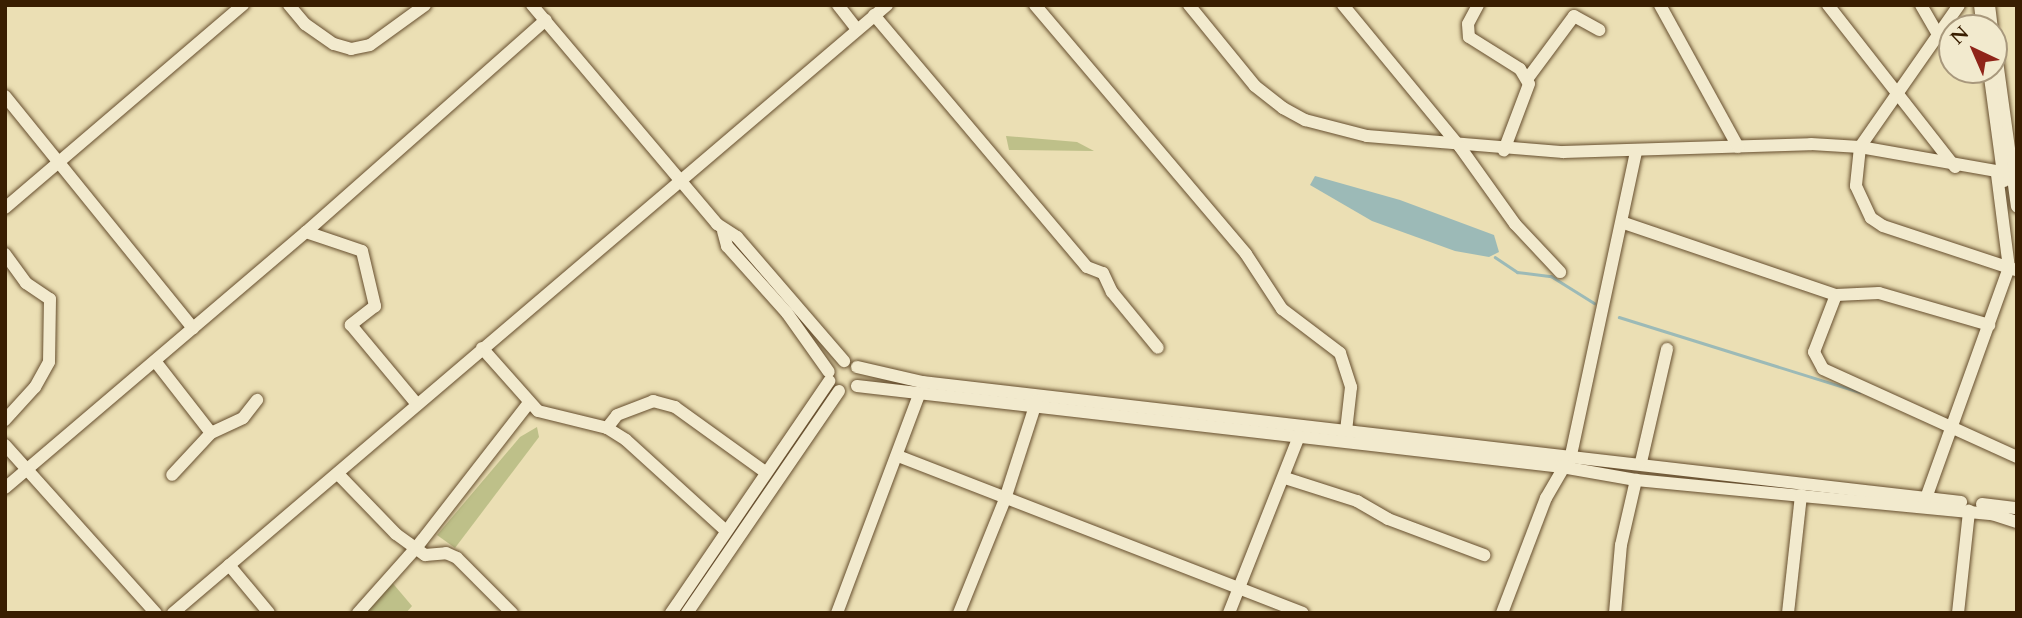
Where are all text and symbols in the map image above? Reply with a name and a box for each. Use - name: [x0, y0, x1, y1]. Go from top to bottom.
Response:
- north arrow: [1938, 14, 2008, 84]
- text: N: [1945, 20, 1975, 50]

